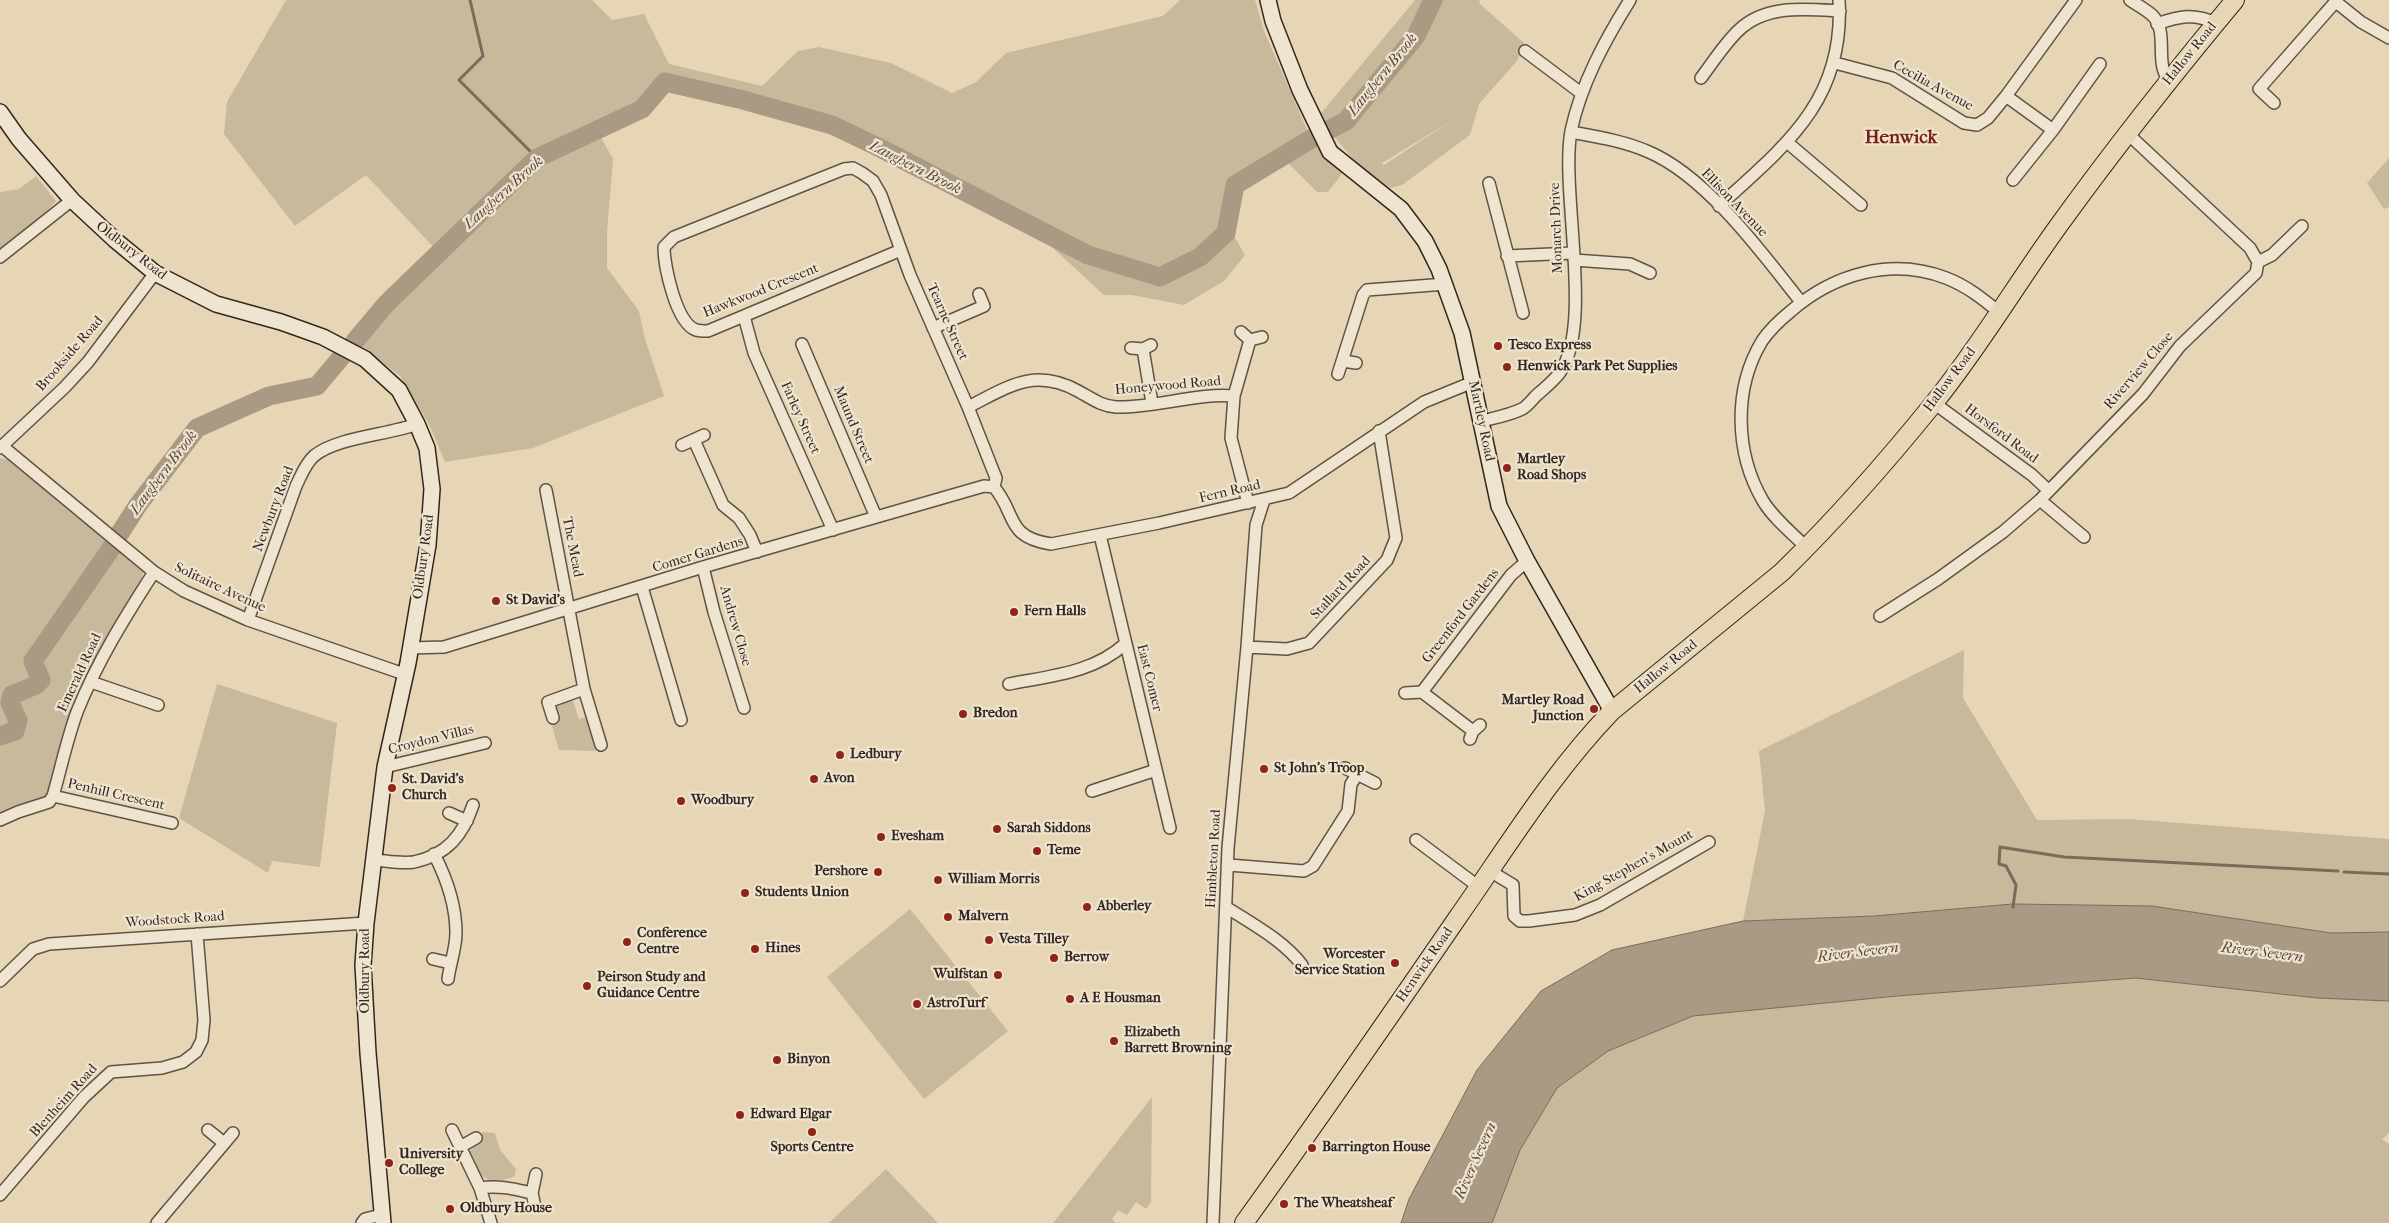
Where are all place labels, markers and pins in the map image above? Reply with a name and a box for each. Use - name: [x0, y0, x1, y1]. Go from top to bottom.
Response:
- place label: Tesco Express: [1508, 338, 1591, 354]
- marker: Tesco Express: [1492, 340, 1504, 352]
- place label: Henwick Park Pet Supplies: [1517, 359, 1678, 375]
- marker: Henwick Park Pet Supplies: [1501, 361, 1513, 373]
- place label: Martley Road Shops: [1517, 452, 1586, 484]
- marker: Martley Road Shops: [1501, 462, 1513, 474]
- place label: St David's: [506, 593, 565, 609]
- marker: St David's: [490, 595, 502, 607]
- place label: Fern Halls: [1024, 604, 1086, 620]
- marker: Fern Halls: [1008, 606, 1020, 618]
- place label: Martley Road Junction: [1502, 693, 1584, 726]
- marker: Martley Road Junction: [1588, 703, 1600, 715]
- place label: Bredon: [973, 706, 1018, 722]
- marker: Bredon: [957, 708, 969, 720]
- place label: Ledbury: [850, 747, 902, 763]
- marker: Ledbury: [834, 749, 846, 761]
- place label: St John's Troop: [1274, 761, 1364, 777]
- marker: St John's Troop: [1258, 763, 1270, 775]
- place label: Avon: [824, 771, 855, 787]
- place label: St. David's Church: [402, 772, 464, 804]
- marker: Avon: [808, 773, 820, 785]
- marker: St. David's Church: [386, 782, 398, 794]
- place label: Woodbury: [691, 793, 754, 809]
- marker: Woodbury: [675, 795, 687, 807]
- place label: Sarah Siddons: [1007, 821, 1091, 837]
- marker: Sarah Siddons: [991, 823, 1003, 835]
- place label: Evesham: [891, 829, 944, 845]
- marker: Evesham: [875, 831, 887, 843]
- place label: Teme: [1047, 843, 1081, 859]
- marker: Teme: [1031, 845, 1043, 857]
- place label: Pershore: [814, 864, 868, 880]
- marker: Pershore: [872, 866, 884, 878]
- place label: William Morris: [948, 872, 1040, 888]
- marker: William Morris: [932, 874, 944, 886]
- place label: Students Union: [755, 885, 849, 901]
- marker: Students Union: [739, 887, 751, 899]
- place label: Abberley: [1097, 899, 1151, 915]
- marker: Abberley: [1081, 901, 1093, 913]
- place label: Malvern: [958, 909, 1009, 925]
- marker: Malvern: [942, 911, 954, 923]
- place label: Conference Centre: [637, 926, 707, 959]
- place label: Vesta Tilley: [999, 932, 1069, 948]
- marker: Vesta Tilley: [983, 934, 995, 946]
- marker: Conference Centre: [621, 936, 633, 948]
- place label: Hines: [765, 941, 800, 957]
- marker: Hines: [749, 943, 761, 955]
- place label: Worcester Service Station: [1295, 947, 1385, 980]
- place label: Berrow: [1064, 950, 1109, 966]
- marker: Berrow: [1048, 952, 1060, 964]
- marker: Worcester Service Station: [1389, 957, 1401, 969]
- place label: Wulfstan: [933, 967, 988, 983]
- marker: Wulfstan: [992, 969, 1004, 981]
- place label: Peirson Study and Guidance Centre: [597, 970, 706, 1002]
- marker: Peirson Study and Guidance Centre: [581, 980, 593, 992]
- place label: A E Housman: [1080, 991, 1161, 1007]
- marker: A E Housman: [1064, 993, 1076, 1005]
- place label: AstroTurf: [927, 996, 985, 1012]
- marker: AstroTurf: [911, 998, 923, 1010]
- place label: Elizabeth Barrett Browning: [1124, 1025, 1231, 1058]
- marker: Elizabeth Barrett Browning: [1108, 1035, 1120, 1047]
- place label: Binyon: [787, 1052, 830, 1068]
- marker: Binyon: [771, 1054, 783, 1066]
- place label: Edward Elgar: [750, 1107, 831, 1123]
- marker: Edward Elgar: [734, 1109, 746, 1121]
- marker: Sports Centre: [806, 1126, 818, 1138]
- place label: Sports Centre: [770, 1140, 854, 1156]
- place label: Barrington House: [1322, 1140, 1430, 1156]
- marker: Barrington House: [1306, 1142, 1318, 1154]
- place label: University College: [399, 1147, 463, 1180]
- marker: University College: [383, 1157, 395, 1169]
- place label: The Wheatsheaf: [1294, 1196, 1392, 1212]
- marker: The Wheatsheaf: [1278, 1198, 1290, 1210]
- place label: Oldbury House: [460, 1201, 552, 1217]
- marker: Oldbury House: [444, 1203, 456, 1215]

